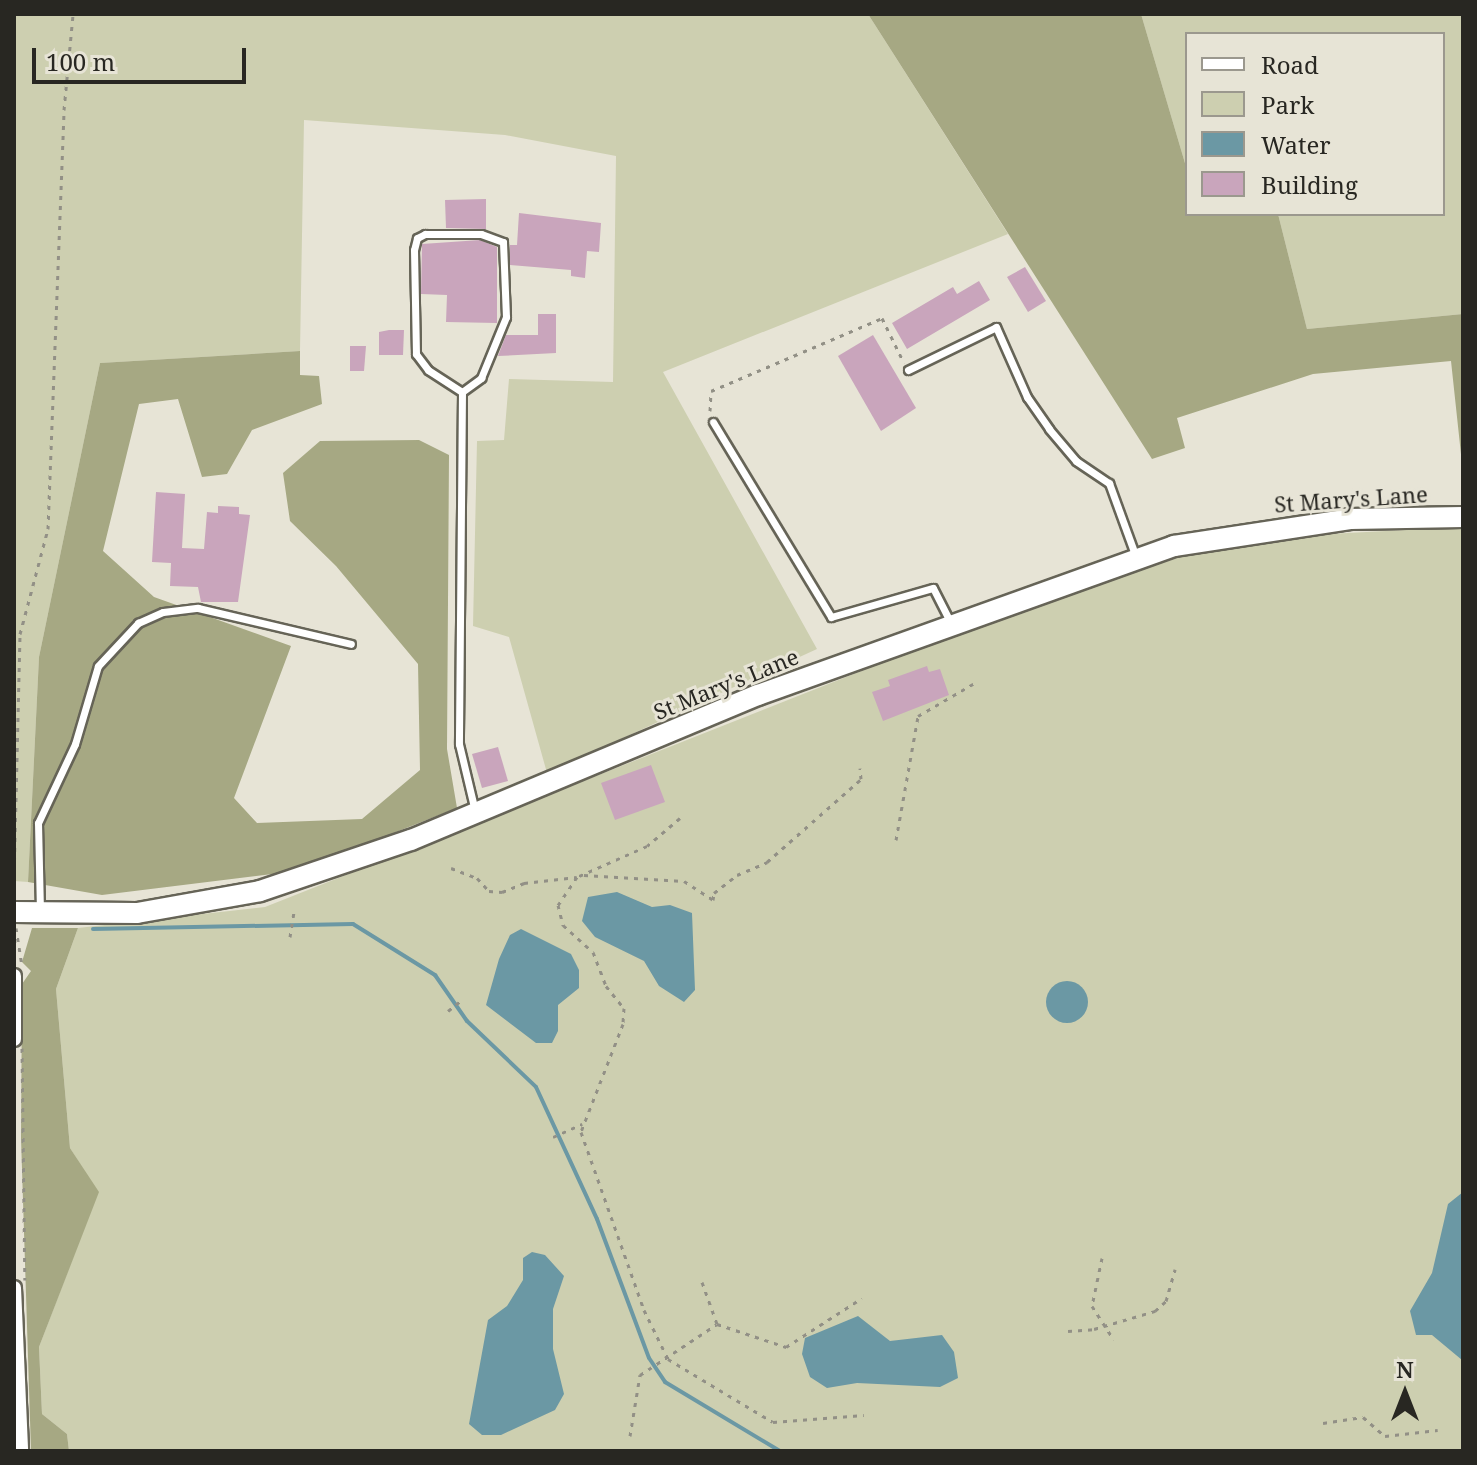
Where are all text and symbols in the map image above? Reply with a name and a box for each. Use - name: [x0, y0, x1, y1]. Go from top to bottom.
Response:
- scale bar: [36, 32, 250, 82]
- legend: [1185, 32, 1445, 216]
- text: 100 m: [46, 45, 115, 78]
- text: Road: [1261, 48, 1319, 81]
- text: Park: [1261, 88, 1314, 121]
- text: Water: [1261, 128, 1331, 161]
- text: Building: [1261, 168, 1358, 201]
- street label: St Mary's Lane: [1273, 480, 1429, 518]
- street label: St Mary's Lane: [650, 643, 802, 725]
- north arrow: [1365, 1353, 1445, 1433]
- text: N: [1396, 1354, 1414, 1384]

